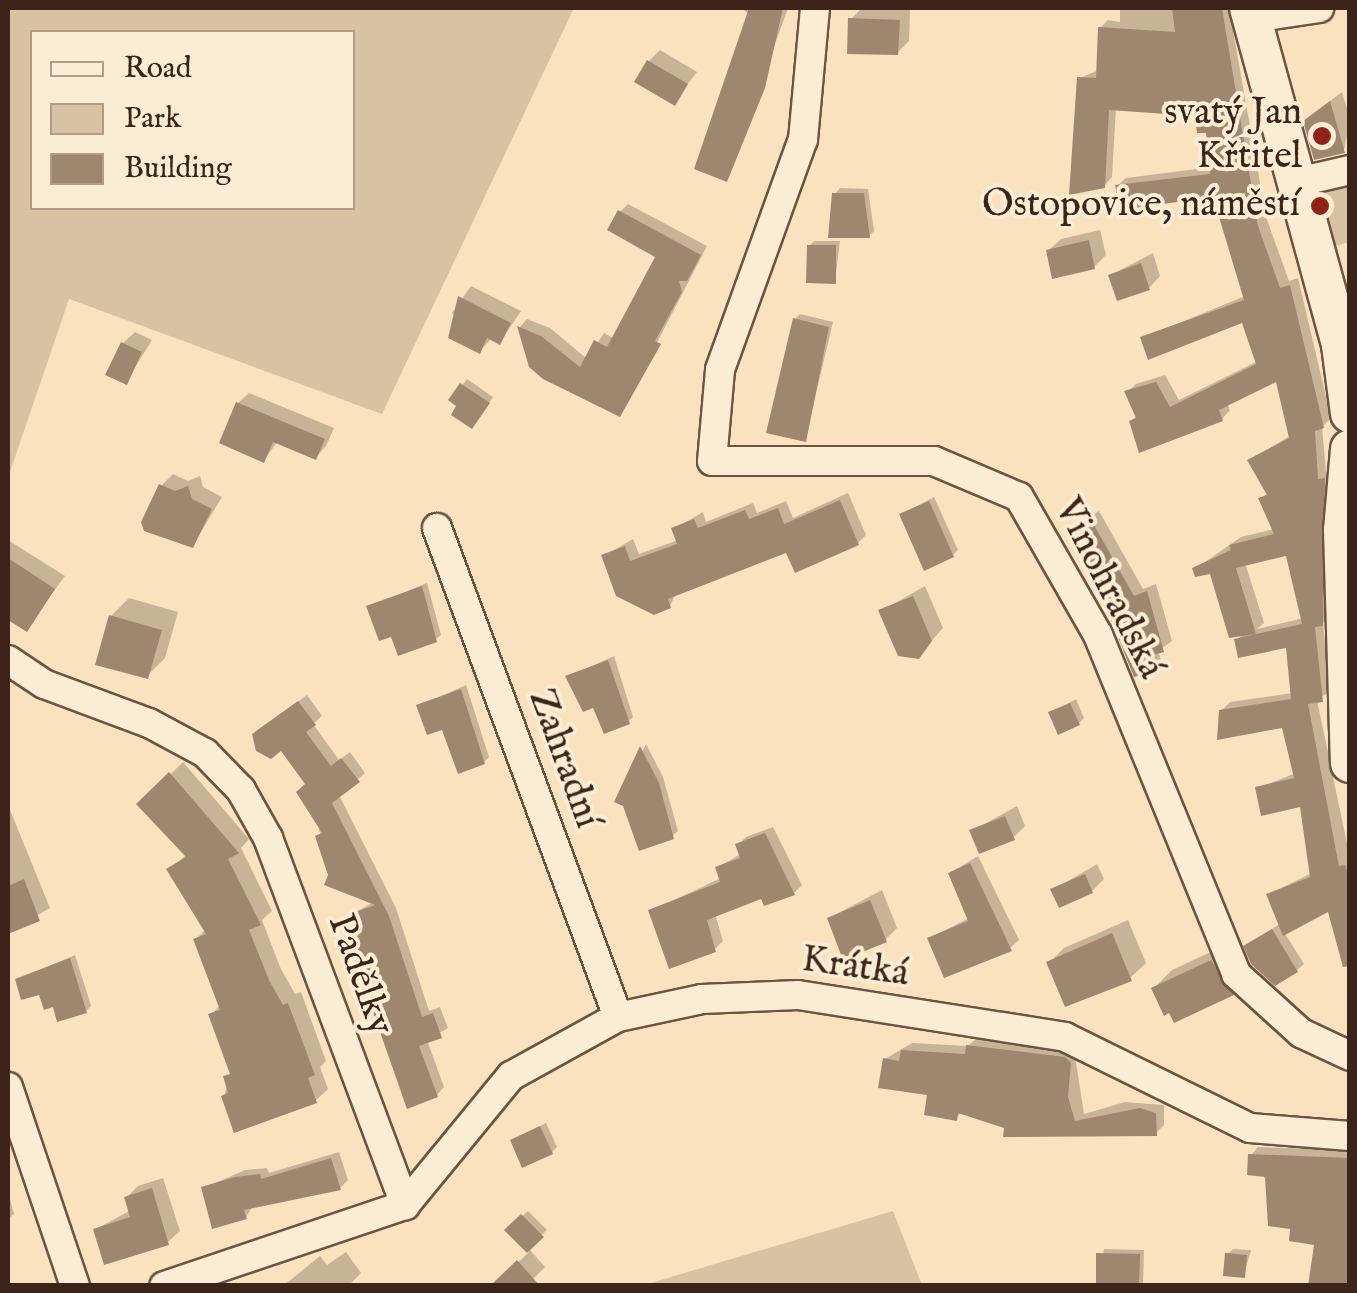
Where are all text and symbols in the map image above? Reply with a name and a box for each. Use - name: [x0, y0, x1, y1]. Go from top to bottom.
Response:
- legend: [30, 30, 355, 210]
- text: Road: [124, 50, 192, 88]
- place label: svatý Jan Křtitel: [1164, 91, 1302, 180]
- text: Park: [124, 100, 181, 138]
- marker: svatý Jan Křtitel: [1311, 125, 1333, 147]
- text: Building: [124, 150, 232, 188]
- place label: Ostopovice, náměstí: [982, 183, 1300, 229]
- marker: Ostopovice, náměstí: [1309, 195, 1331, 217]
- street label: Vinohradská: [1043, 491, 1173, 687]
- street label: Zahradní: [517, 683, 609, 835]
- street label: Padělky: [316, 908, 402, 1042]
- street label: Krátká: [799, 938, 911, 998]

